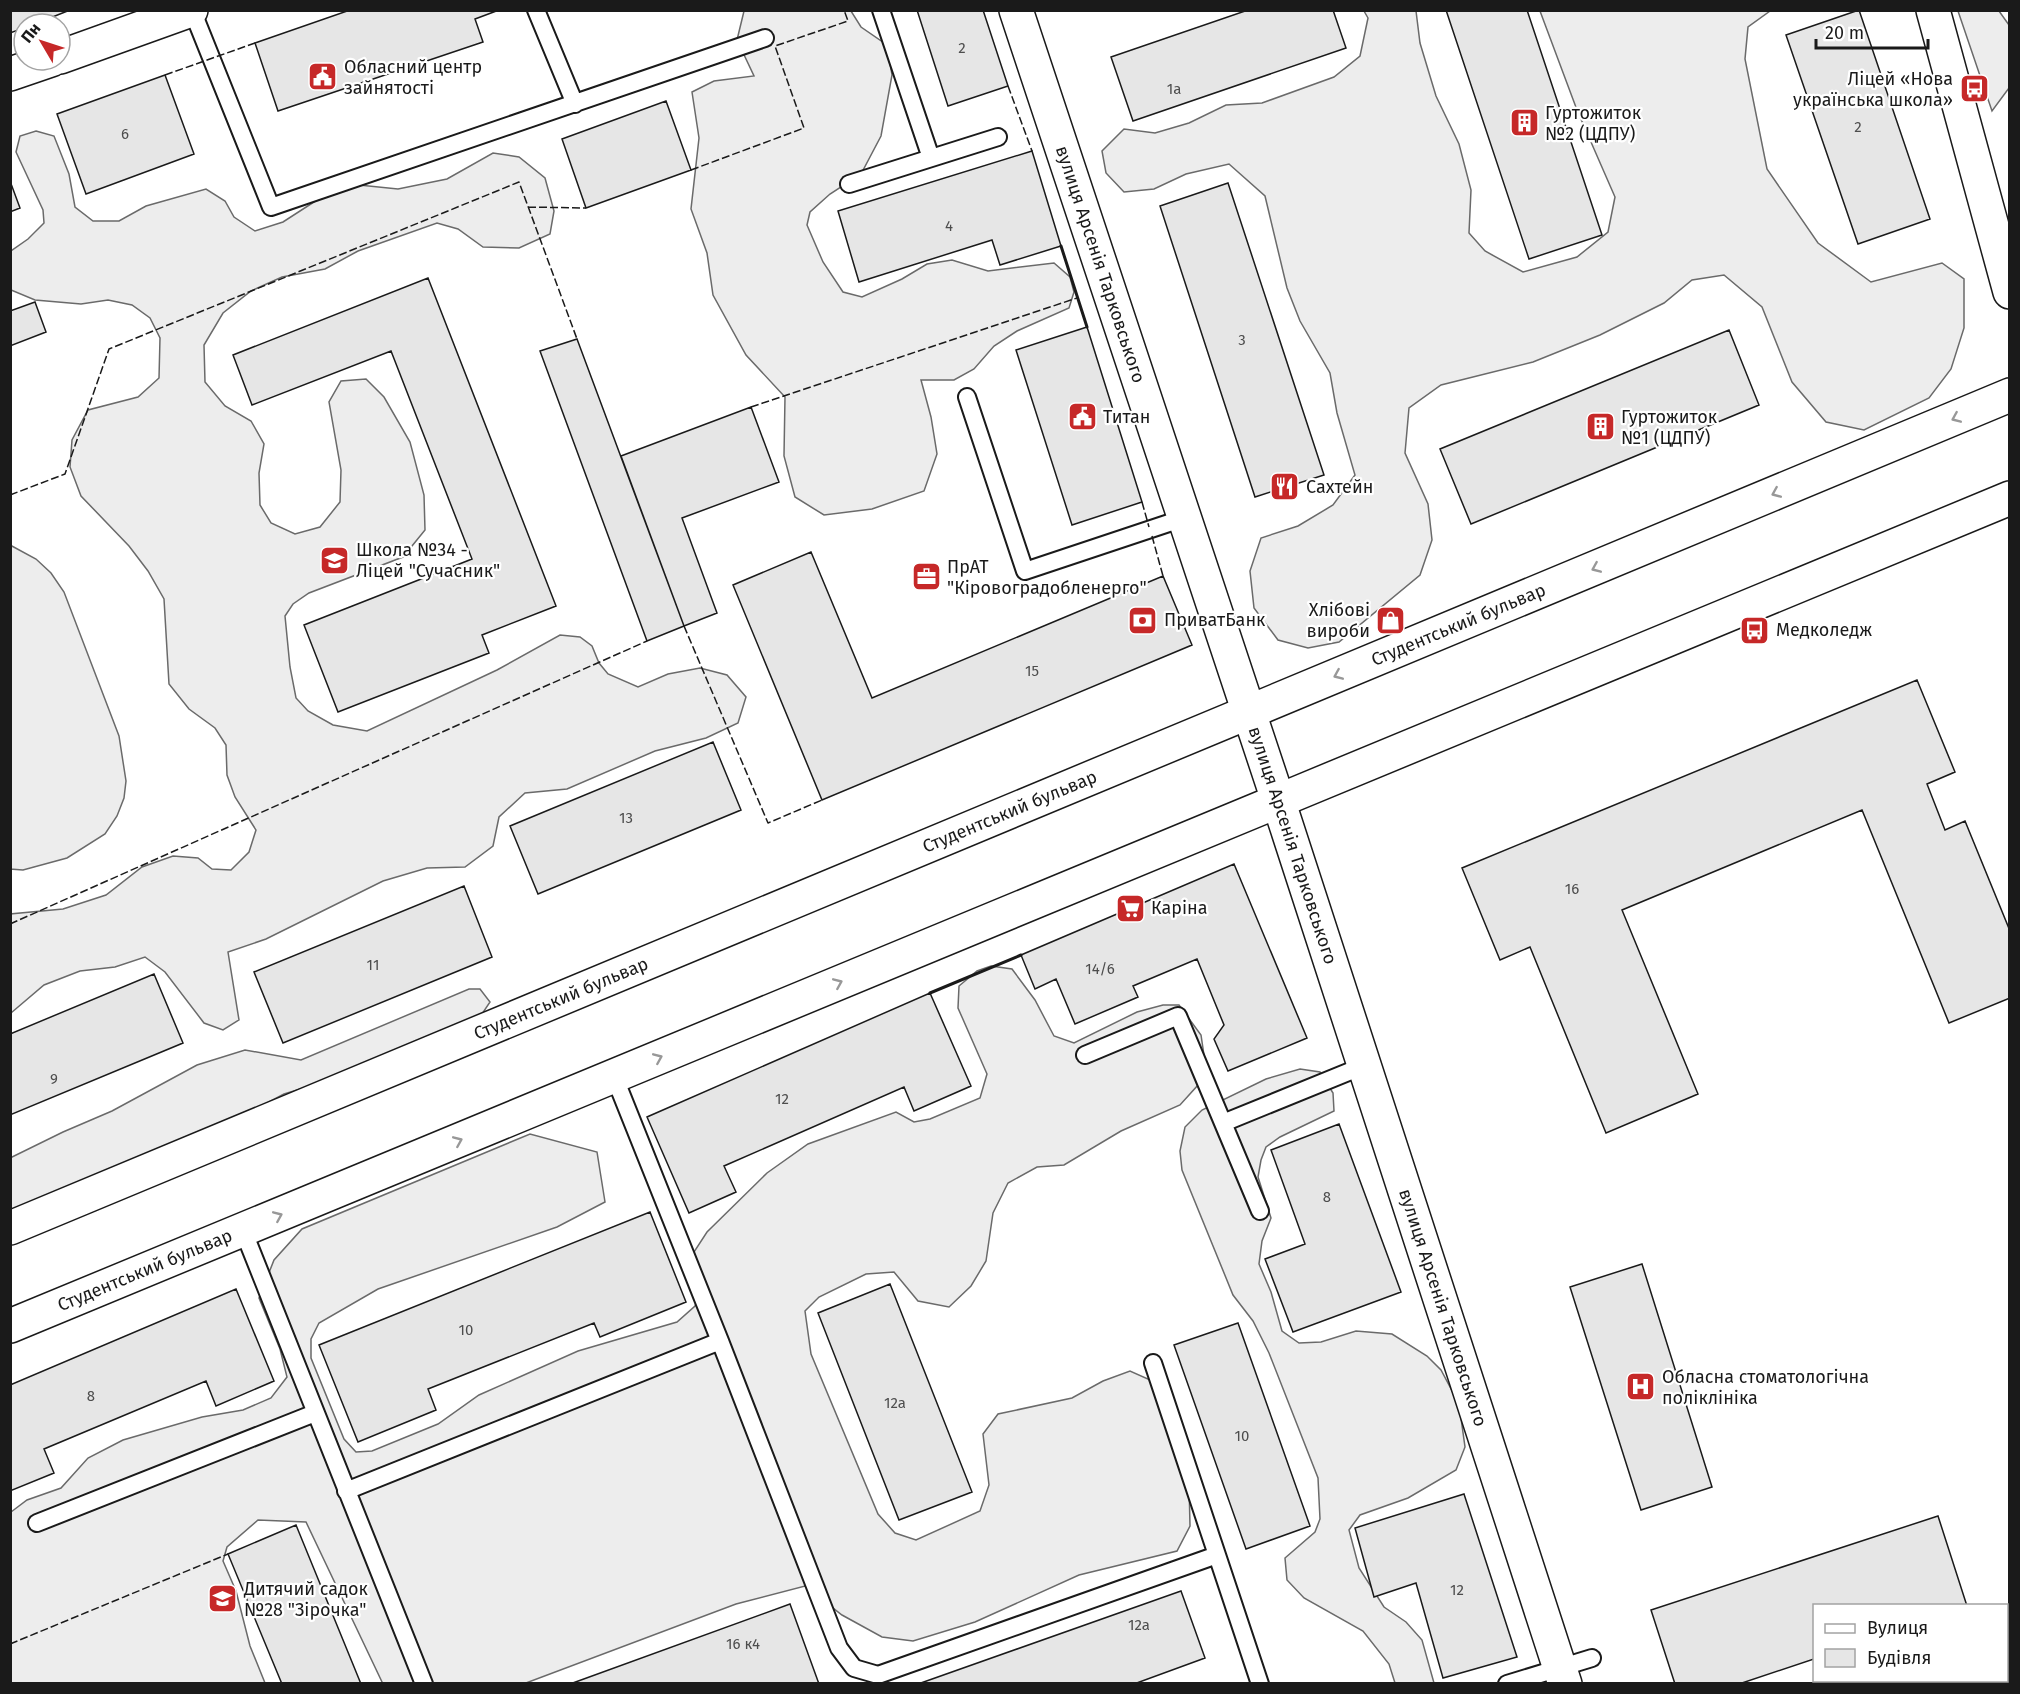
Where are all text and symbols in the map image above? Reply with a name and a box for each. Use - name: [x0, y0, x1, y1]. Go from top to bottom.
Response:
- north arrow: [12, 12, 72, 72]
- scale bar: [1816, 12, 1928, 50]
- text: Пн: [17, 19, 44, 47]
- text: 20 m: [1825, 22, 1864, 44]
- house number: 2: [958, 39, 966, 57]
- place label: Обласний центр зайнятості: [344, 56, 482, 99]
- public building icon: Обласний центр зайнятості: [307, 61, 339, 93]
- place label: Ліцей «Нова українська школа»: [1793, 68, 1953, 111]
- bus stop icon: Ліцей «Нова українська школа»: [1958, 73, 1990, 105]
- house number: 1а: [1167, 80, 1181, 98]
- place label: Гуртожиток №2 (ЦДПУ): [1545, 102, 1642, 145]
- building icon: Гуртожиток №2 (ЦДПУ): [1508, 107, 1540, 139]
- house number: 2: [1854, 118, 1862, 136]
- house number: 6: [121, 125, 129, 143]
- street label: вулиця Арсенія Тарковського: [1051, 143, 1150, 386]
- house number: 4: [945, 217, 953, 235]
- house number: 3: [1238, 331, 1246, 349]
- public building icon: Титан: [1066, 401, 1098, 433]
- place label: Титан: [1103, 406, 1150, 428]
- place label: Гуртожиток №1 (ЦДПУ): [1621, 406, 1718, 449]
- building icon: Гуртожиток №1 (ЦДПУ): [1584, 411, 1616, 443]
- one-way arrow: [1951, 411, 1962, 423]
- restaurant icon: Сахтейн: [1269, 471, 1301, 503]
- place label: Сахтейн: [1306, 476, 1373, 498]
- one-way arrow: [1771, 486, 1782, 498]
- place label: Школа №34 - Ліцей "Сучасник": [356, 539, 500, 582]
- school or university icon: Школа №34 - Ліцей "Сучасник": [319, 544, 351, 576]
- place label: ПрАТ "Кіровоградобленерго": [947, 556, 1147, 599]
- office icon: ПрАТ "Кіровоградобленерго": [910, 561, 942, 593]
- one-way arrow: [1591, 561, 1602, 573]
- street label: Студентський бульвар: [1368, 579, 1549, 671]
- place label: Хлібові вироби: [1307, 599, 1370, 642]
- bank icon: ПриватБанк: [1127, 604, 1159, 636]
- shop icon: Хлібові вироби: [1375, 604, 1407, 636]
- place label: ПриватБанк: [1164, 609, 1266, 631]
- bus stop icon: Медколедж: [1739, 614, 1771, 646]
- place label: Медколедж: [1776, 619, 1872, 641]
- house number: 15: [1025, 662, 1039, 680]
- one-way arrow: [1333, 668, 1344, 680]
- street label: вулиця Арсенія Тарковського: [1243, 724, 1342, 967]
- street label: Студентський бульвар: [919, 765, 1100, 858]
- house number: 13: [619, 809, 633, 827]
- house number: 16: [1565, 880, 1579, 898]
- supermarket icon: Каріна: [1114, 892, 1146, 924]
- place label: Каріна: [1151, 897, 1208, 919]
- street label: Студентський бульвар: [471, 952, 652, 1045]
- house number: 11: [367, 956, 379, 974]
- house number: 14/6: [1085, 960, 1115, 978]
- one-way arrow: [831, 978, 842, 990]
- one-way arrow: [651, 1053, 662, 1065]
- house number: 9: [50, 1070, 58, 1088]
- house number: 12: [775, 1090, 789, 1108]
- one-way arrow: [452, 1136, 463, 1148]
- street label: вулиця Арсенія Тарковського: [1394, 1186, 1492, 1429]
- house number: 8: [1323, 1188, 1331, 1206]
- one-way arrow: [272, 1211, 283, 1223]
- street label: Студентський бульвар: [54, 1224, 236, 1316]
- house number: 10: [459, 1321, 473, 1339]
- place label: Обласна стоматологічна поліклініка: [1662, 1366, 1869, 1409]
- hospital icon: Обласна стоматологічна поліклініка: [1625, 1371, 1657, 1403]
- house number: 8: [87, 1387, 95, 1405]
- house number: 12а: [884, 1394, 906, 1412]
- house number: 10: [1235, 1427, 1249, 1445]
- place label: Дитячий садок №28 "Зірочка": [243, 1578, 369, 1621]
- house number: 12: [1450, 1581, 1464, 1599]
- school or university icon: Дитячий садок №28 "Зірочка": [207, 1583, 239, 1615]
- legend: [1813, 1604, 2008, 1682]
- house number: 12а: [1128, 1616, 1150, 1634]
- text: Вулиця: [1867, 1617, 1928, 1639]
- house number: 16 к4: [726, 1635, 760, 1653]
- text: Будівля: [1867, 1647, 1931, 1669]

